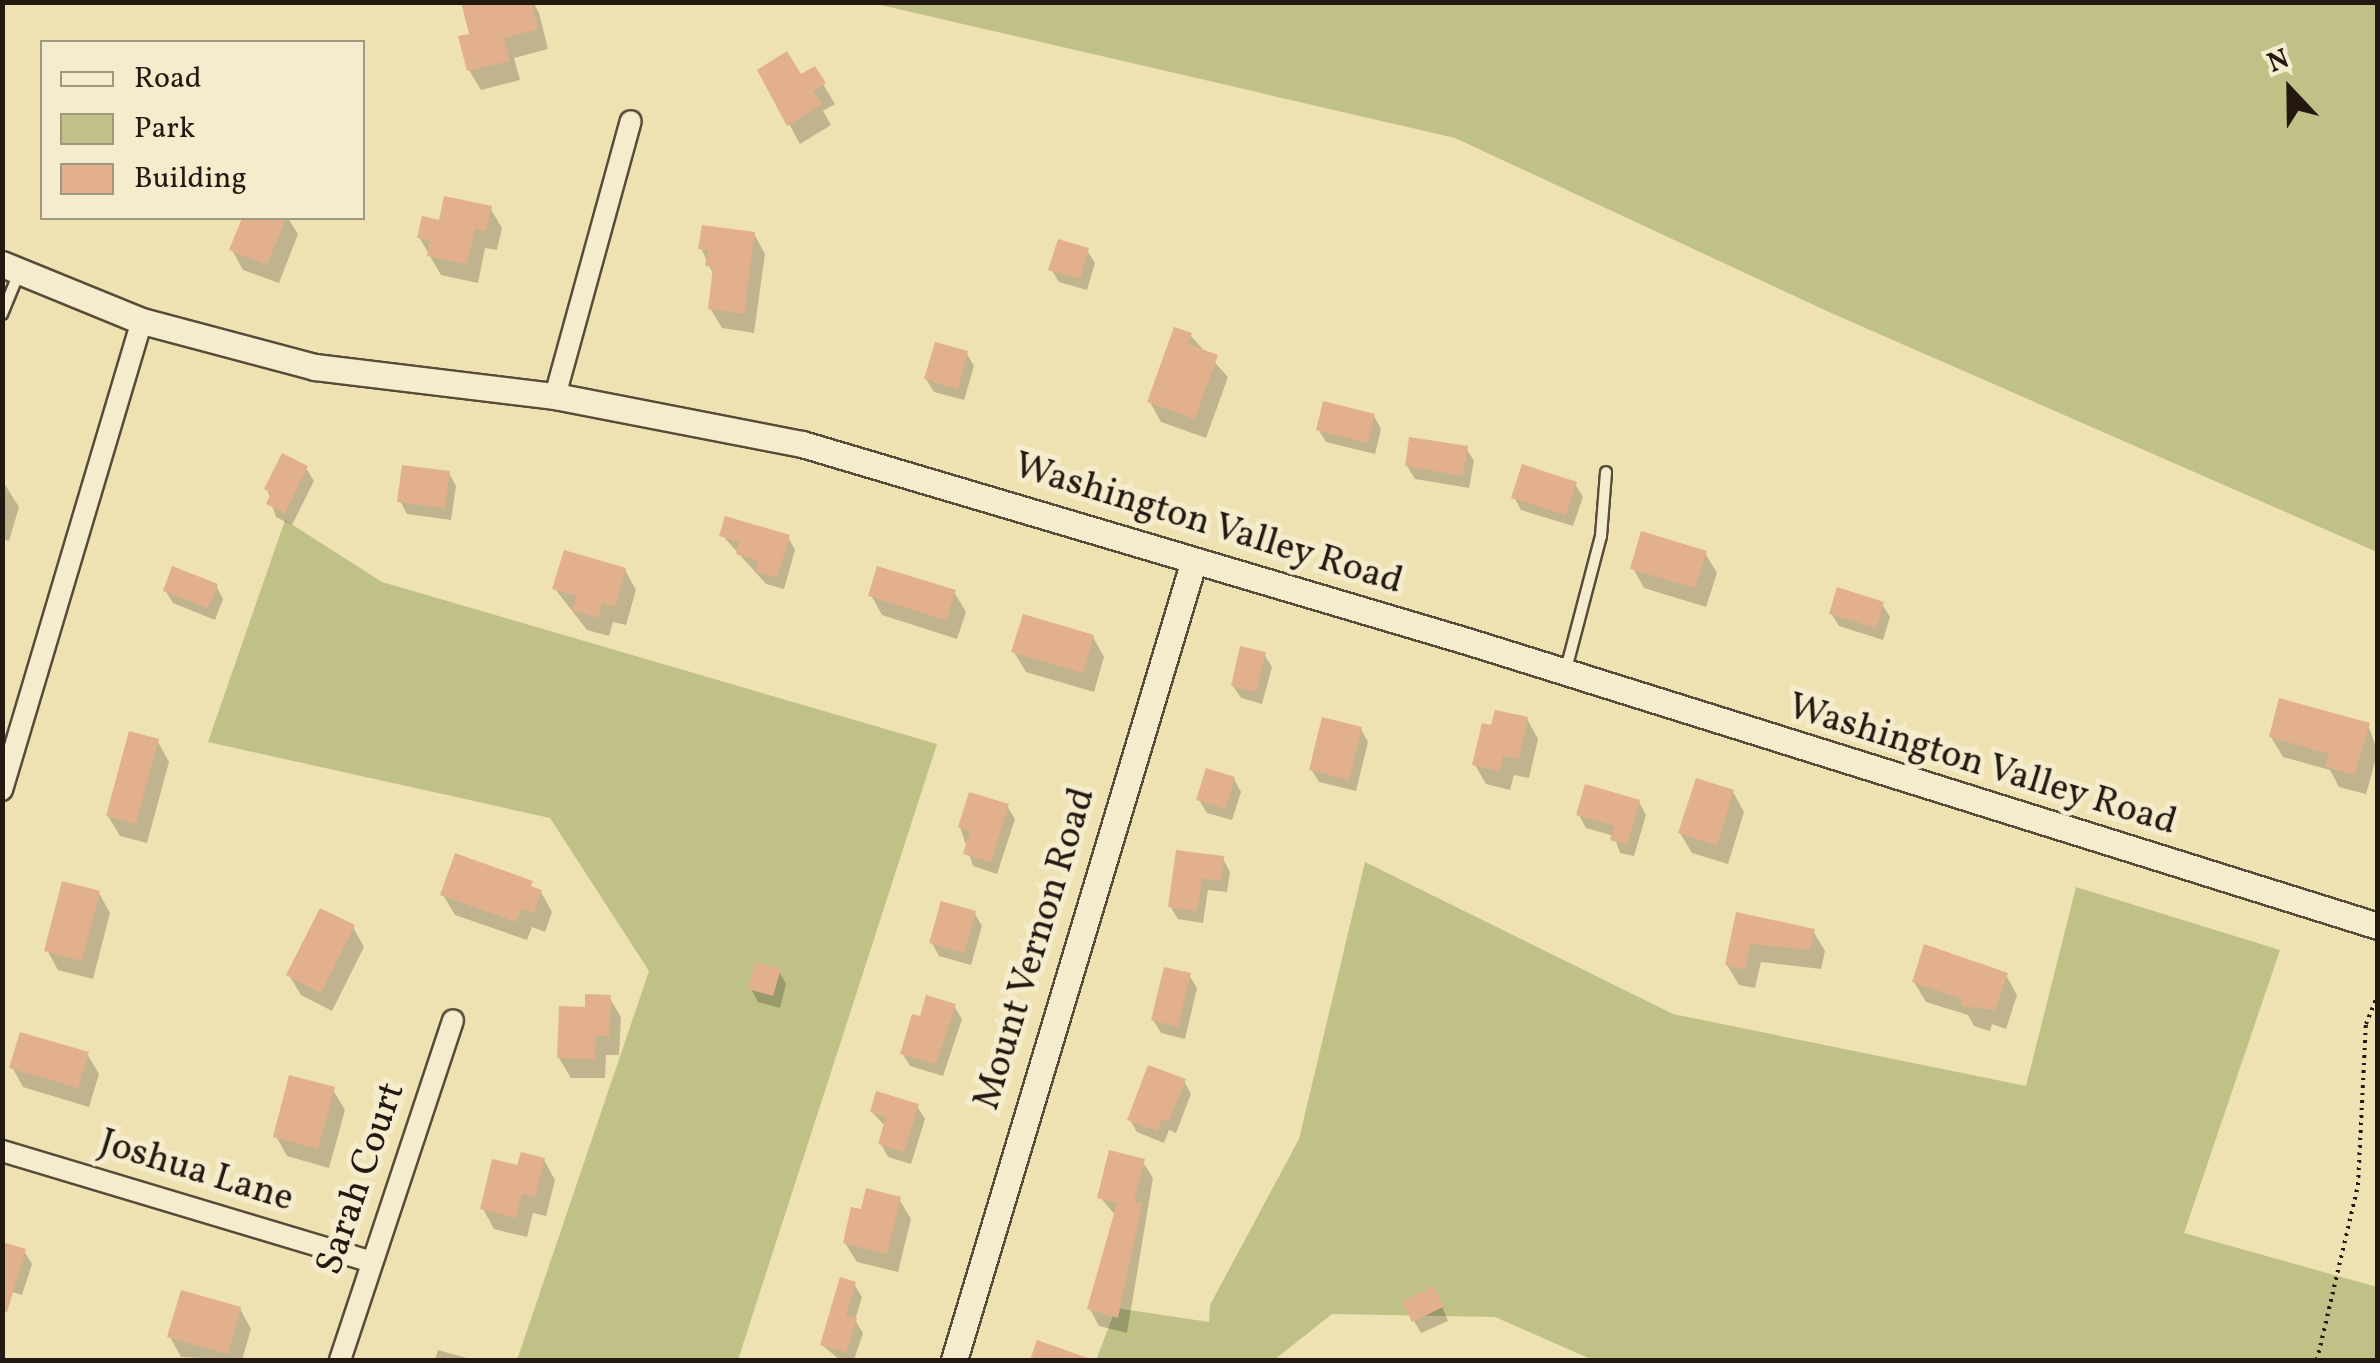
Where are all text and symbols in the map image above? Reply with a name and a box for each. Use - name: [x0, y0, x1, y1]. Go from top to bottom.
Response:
- legend: [40, 40, 365, 220]
- north arrow: [2240, 40, 2340, 140]
- text: N: [2262, 40, 2295, 84]
- text: Road: [134, 58, 202, 100]
- text: Park: [134, 108, 195, 150]
- text: Building: [134, 158, 247, 200]
- street label: Washington Valley Road: [1007, 444, 1409, 606]
- street label: Washington Valley Road: [1781, 685, 2183, 847]
- street label: Mount Vernon Road: [965, 782, 1107, 1116]
- street label: Sarah Court: [308, 1077, 416, 1281]
- street label: Joshua Lane: [93, 1121, 299, 1223]

